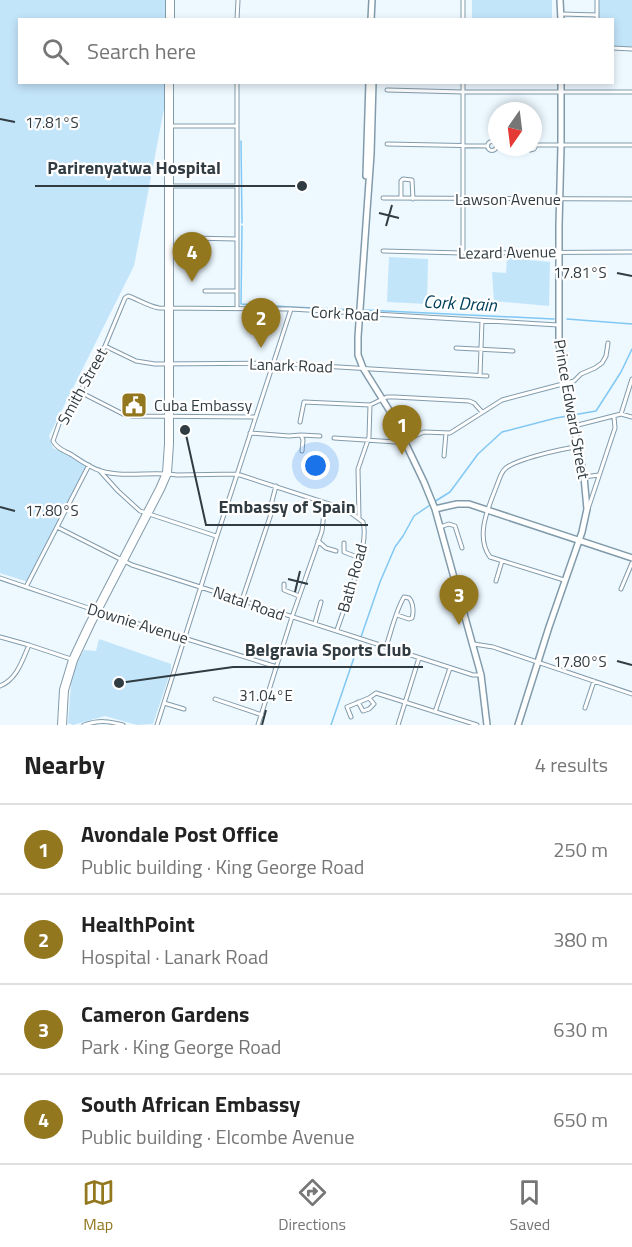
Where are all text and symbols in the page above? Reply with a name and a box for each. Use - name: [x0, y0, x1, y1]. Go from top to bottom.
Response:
- search box: [18, 18, 614, 84]
- text: Search here: [87, 34, 196, 68]
- icon: search: [39, 35, 72, 68]
- north arrow: [488, 102, 542, 156]
- text: 17.81°S: [25, 111, 79, 134]
- callout: Parirenyatwa Hospital: [35, 150, 232, 186]
- text: Parirenyatwa Hospital: [47, 154, 221, 181]
- street label: Lawson Avenue: [455, 187, 561, 211]
- pin: 4: [172, 232, 212, 282]
- street label: Lezard Avenue: [458, 239, 556, 265]
- text: 17.81°S: [553, 261, 607, 284]
- water label: Cork Drain: [423, 288, 498, 318]
- pin: 2: [242, 298, 280, 348]
- street label: Cork Road: [310, 299, 380, 327]
- street label: Prince Edward Street: [548, 337, 596, 481]
- street label: Smith Street: [51, 343, 113, 429]
- street label: Lanark Road: [249, 352, 333, 378]
- public building icon: Cuba Embassy: [119, 390, 149, 420]
- place label: Cuba Embassy: [154, 393, 252, 417]
- pin: 1: [382, 406, 422, 455]
- your location: [301, 451, 330, 480]
- callout: Embassy of Spain: [206, 489, 368, 525]
- text: Embassy of Spain: [218, 493, 356, 520]
- text: 17.80°S: [25, 499, 79, 522]
- street label: Bath Road: [331, 541, 373, 615]
- pin: 3: [440, 576, 478, 625]
- street label: Natal Road: [210, 580, 288, 626]
- street label: Downie Avenue: [84, 596, 192, 650]
- callout: Belgravia Sports Club: [233, 631, 423, 667]
- text: Belgravia Sports Club: [245, 636, 411, 663]
- text: 17.80°S: [553, 650, 607, 673]
- text: 31.04°E: [239, 684, 293, 707]
- text: Nearby: [24, 745, 105, 784]
- text: 4 results: [535, 749, 608, 780]
- text: Avondale Post Office: [81, 817, 279, 851]
- text: 1: [38, 834, 49, 865]
- text: 250 m: [553, 834, 608, 865]
- text: Public building · King George Road: [81, 851, 364, 882]
- text: HealthPoint: [81, 907, 195, 941]
- text: 2: [38, 924, 49, 955]
- text: 380 m: [553, 924, 608, 955]
- text: Hospital · Lanark Road: [81, 941, 269, 972]
- text: Cameron Gardens: [81, 997, 249, 1031]
- text: 3: [38, 1014, 49, 1045]
- text: 630 m: [553, 1014, 608, 1045]
- text: Park · King George Road: [81, 1031, 281, 1062]
- text: South African Embassy: [81, 1087, 300, 1121]
- text: 4: [38, 1104, 49, 1135]
- text: 650 m: [553, 1104, 608, 1135]
- text: Public building · Elcombe Avenue: [81, 1121, 355, 1152]
- tab: Map: [82, 1176, 115, 1236]
- tab: Directions: [278, 1176, 346, 1236]
- tab: Saved: [510, 1176, 550, 1236]

